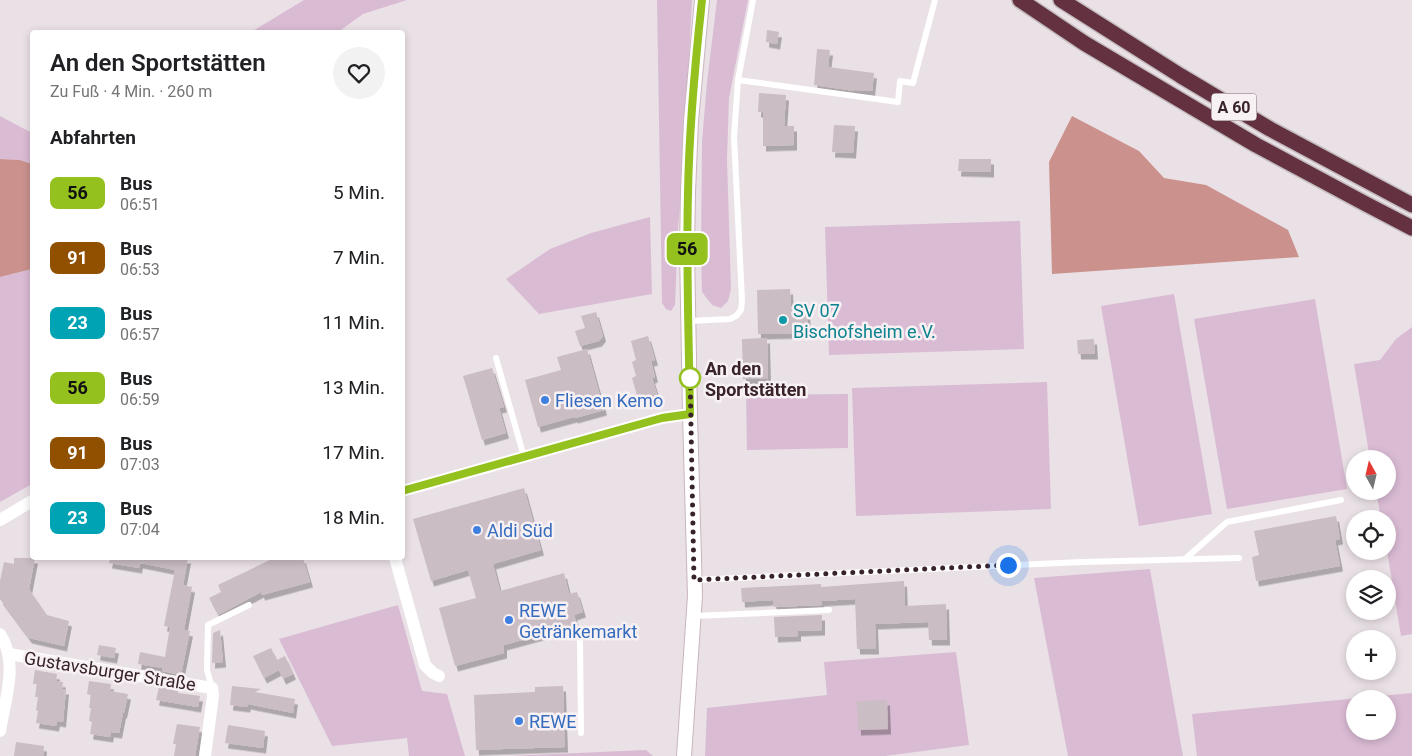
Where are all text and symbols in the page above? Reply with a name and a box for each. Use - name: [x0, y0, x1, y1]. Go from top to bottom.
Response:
- button: heart: [333, 47, 385, 99]
- text: An den Sportstätten: [50, 49, 266, 77]
- text: Zu Fuß · 4 Min. · 260 m: [50, 82, 212, 101]
- road number: A 60: [1212, 94, 1256, 120]
- text: Abfahrten: [50, 126, 136, 149]
- text: Bus: [120, 172, 153, 195]
- text: 5 Min.: [333, 181, 385, 204]
- text: 56: [67, 182, 88, 203]
- text: 06:51: [120, 195, 160, 214]
- line badge: 56: [664, 233, 710, 265]
- text: Bus: [120, 237, 153, 260]
- text: 56: [677, 238, 697, 259]
- text: 7 Min.: [333, 246, 385, 269]
- text: 91: [67, 247, 88, 268]
- text: 06:53: [120, 260, 160, 279]
- place label: SV 07 Bischofsheim e.V.: [793, 300, 936, 342]
- text: Bus: [120, 302, 153, 325]
- text: 11 Min.: [322, 311, 385, 334]
- text: 23: [67, 312, 88, 333]
- marker: SV 07 Bischofsheim e.V.: [777, 314, 789, 326]
- text: 06:57: [120, 325, 160, 344]
- place label: An den Sportstätten: [705, 358, 806, 400]
- text: Bus: [120, 367, 153, 390]
- marker: An den Sportstätten: [679, 367, 701, 389]
- text: 13 Min.: [322, 376, 385, 399]
- text: 56: [67, 377, 88, 398]
- text: 06:59: [120, 390, 160, 409]
- place label: Fliesen Kemo: [555, 390, 663, 411]
- marker: Fliesen Kemo: [539, 394, 551, 406]
- text: Bus: [120, 432, 153, 455]
- text: 17 Min.: [322, 441, 385, 464]
- text: 91: [67, 442, 88, 463]
- north arrow: [1346, 450, 1396, 500]
- map controls: [1346, 450, 1396, 740]
- text: 07:03: [120, 455, 160, 474]
- text: Bus: [120, 497, 153, 520]
- text: 18 Min.: [322, 506, 385, 529]
- text: 23: [67, 507, 88, 528]
- button: locate: [1346, 510, 1396, 560]
- text: 07:04: [120, 520, 160, 539]
- place label: Aldi Süd: [487, 520, 553, 541]
- marker: Aldi Süd: [471, 524, 483, 536]
- your location: [996, 553, 1021, 578]
- button: layers: [1346, 570, 1396, 620]
- place label: REWE Getränkemarkt: [519, 600, 637, 642]
- marker: REWE Getränkemarkt: [503, 614, 515, 626]
- button: +: [1346, 630, 1396, 680]
- street label: Gustavsburger Straße: [23, 647, 197, 695]
- button: −: [1346, 690, 1396, 740]
- place label: REWE: [529, 711, 577, 732]
- marker: REWE: [513, 715, 525, 727]

